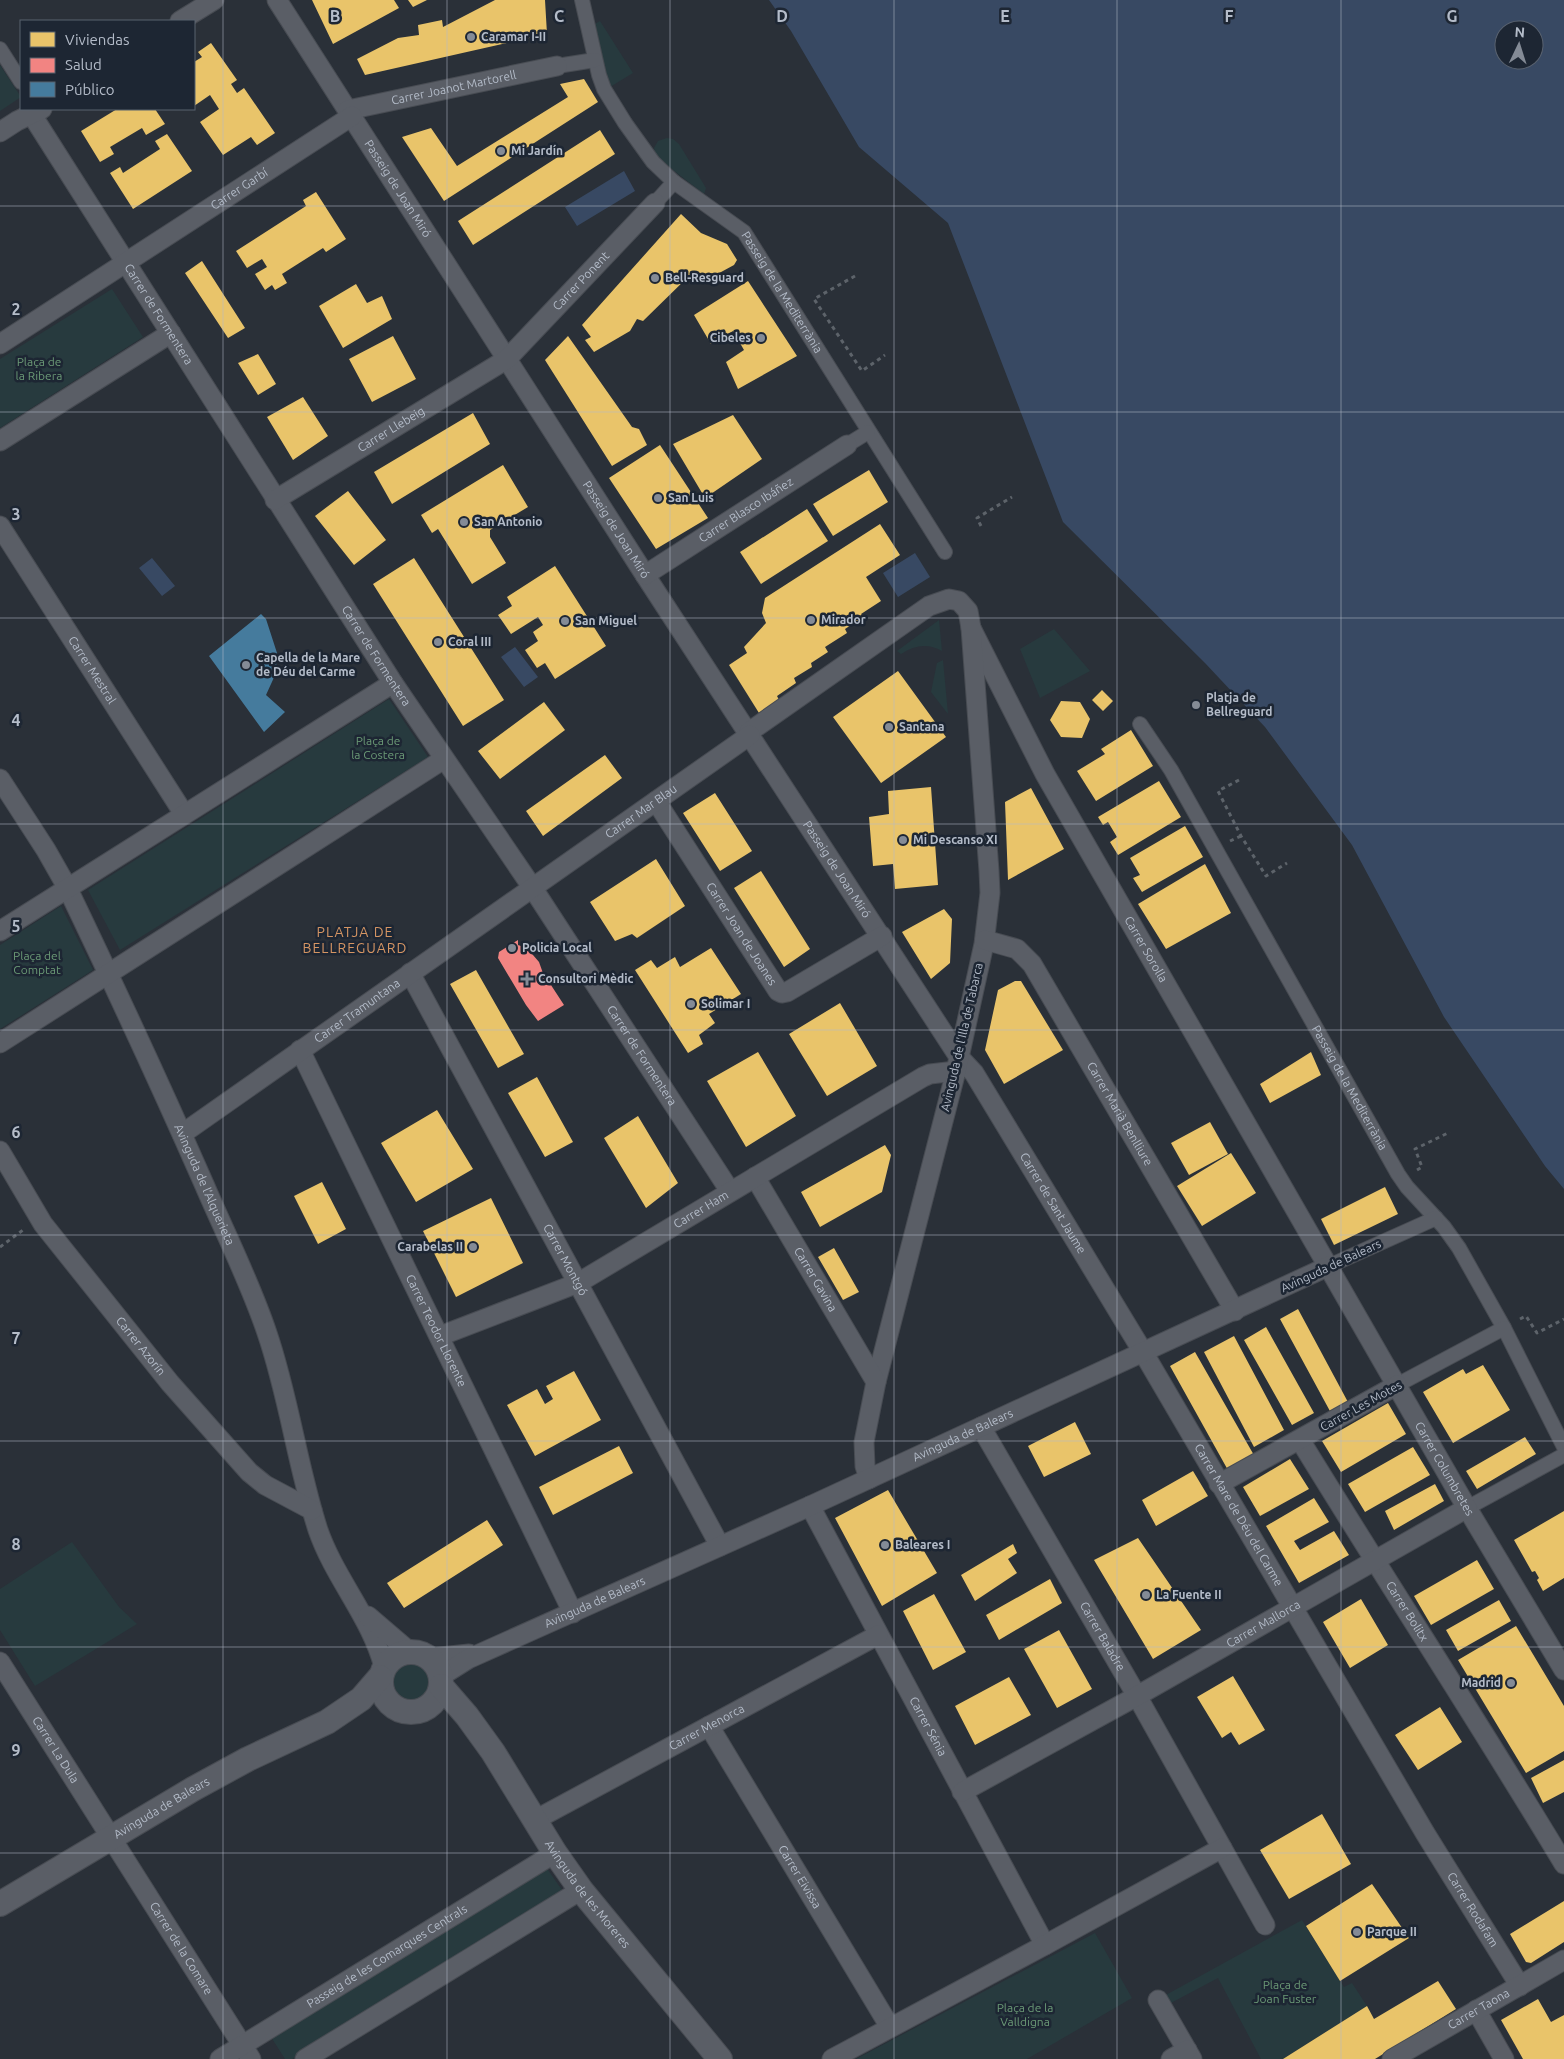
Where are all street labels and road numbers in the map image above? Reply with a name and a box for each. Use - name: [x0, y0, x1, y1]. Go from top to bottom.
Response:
- street label: Carrer Joanot Martorell: [390, 68, 517, 107]
- street label: Passeig de Joan Miró: [362, 137, 434, 239]
- street label: Carrer Garbí: [208, 165, 271, 212]
- street label: Passeig de la Mediterrània: [739, 229, 825, 355]
- street label: Carrer Ponent: [550, 249, 612, 313]
- street label: Carrer de Formentera: [122, 261, 196, 367]
- street label: Carrer Llebeig: [355, 404, 427, 454]
- street label: Carrer Blasco Ibáñez: [696, 474, 796, 545]
- street label: Passeig de Joan Miró: [581, 478, 652, 581]
- street label: Carrer de Formentera: [339, 603, 414, 708]
- street label: Carrer Mestral: [66, 634, 119, 706]
- street label: Carrer Mar Blau: [603, 782, 679, 841]
- street label: Passeig de Joan Miró: [801, 818, 873, 920]
- street label: Carrer Joan de Joanes: [704, 880, 780, 987]
- street label: Carrer Sorolla: [1122, 914, 1170, 984]
- street label: Avinguda de l'Illa de Tabarca: [938, 961, 985, 1112]
- street label: Carrer Tramuntana: [312, 976, 402, 1045]
- street label: Carrer de Formentera: [605, 1003, 680, 1108]
- street label: Passeig de la Mediterrània: [1310, 1023, 1390, 1152]
- street label: Carrer Marià Benlliure: [1085, 1059, 1155, 1168]
- street label: Avinguda de l’Alquerieta: [172, 1122, 237, 1247]
- street label: Carrer de Sant Jaume: [1018, 1150, 1089, 1256]
- street label: Carrer Ham: [671, 1188, 730, 1231]
- street label: Carrer Montgó: [541, 1221, 590, 1298]
- street label: Avinguda de Balears: [1279, 1237, 1383, 1294]
- street label: Carrer Gavina: [792, 1245, 840, 1314]
- street label: Carrer Teodor Llorente: [404, 1272, 469, 1389]
- street label: Carrer Azorín: [114, 1314, 168, 1378]
- street label: Carrer Les Motes: [1318, 1378, 1404, 1433]
- street label: Avinguda de Balears: [910, 1406, 1015, 1464]
- street label: Carrer Columbretes: [1413, 1419, 1477, 1518]
- street label: Carrer Mare de Déu del Carme: [1192, 1441, 1286, 1588]
- street label: Avinguda de Balears: [542, 1574, 647, 1630]
- street label: Carrer Bolitx: [1384, 1579, 1431, 1643]
- street label: Carrer Mallorca: [1224, 1597, 1302, 1650]
- street label: Carrer Baladre: [1078, 1599, 1128, 1673]
- street label: Carrer Sénia: [907, 1694, 950, 1758]
- street label: Carrer Menorca: [666, 1701, 746, 1753]
- street label: Carrer La Dula: [30, 1714, 82, 1785]
- street label: Avinguda de Balears: [111, 1774, 212, 1841]
- street label: Avinguda de les Moreres: [543, 1838, 633, 1950]
- street label: Carrer Eivissa: [776, 1843, 824, 1911]
- street label: Carrer Rodafam: [1445, 1870, 1501, 1949]
- street label: Carrer de la Comare: [147, 1899, 216, 1997]
- street label: Passeig de les Comarques Centrals: [304, 1902, 469, 2010]
- street label: Carrer Taona: [1445, 1986, 1512, 2032]

